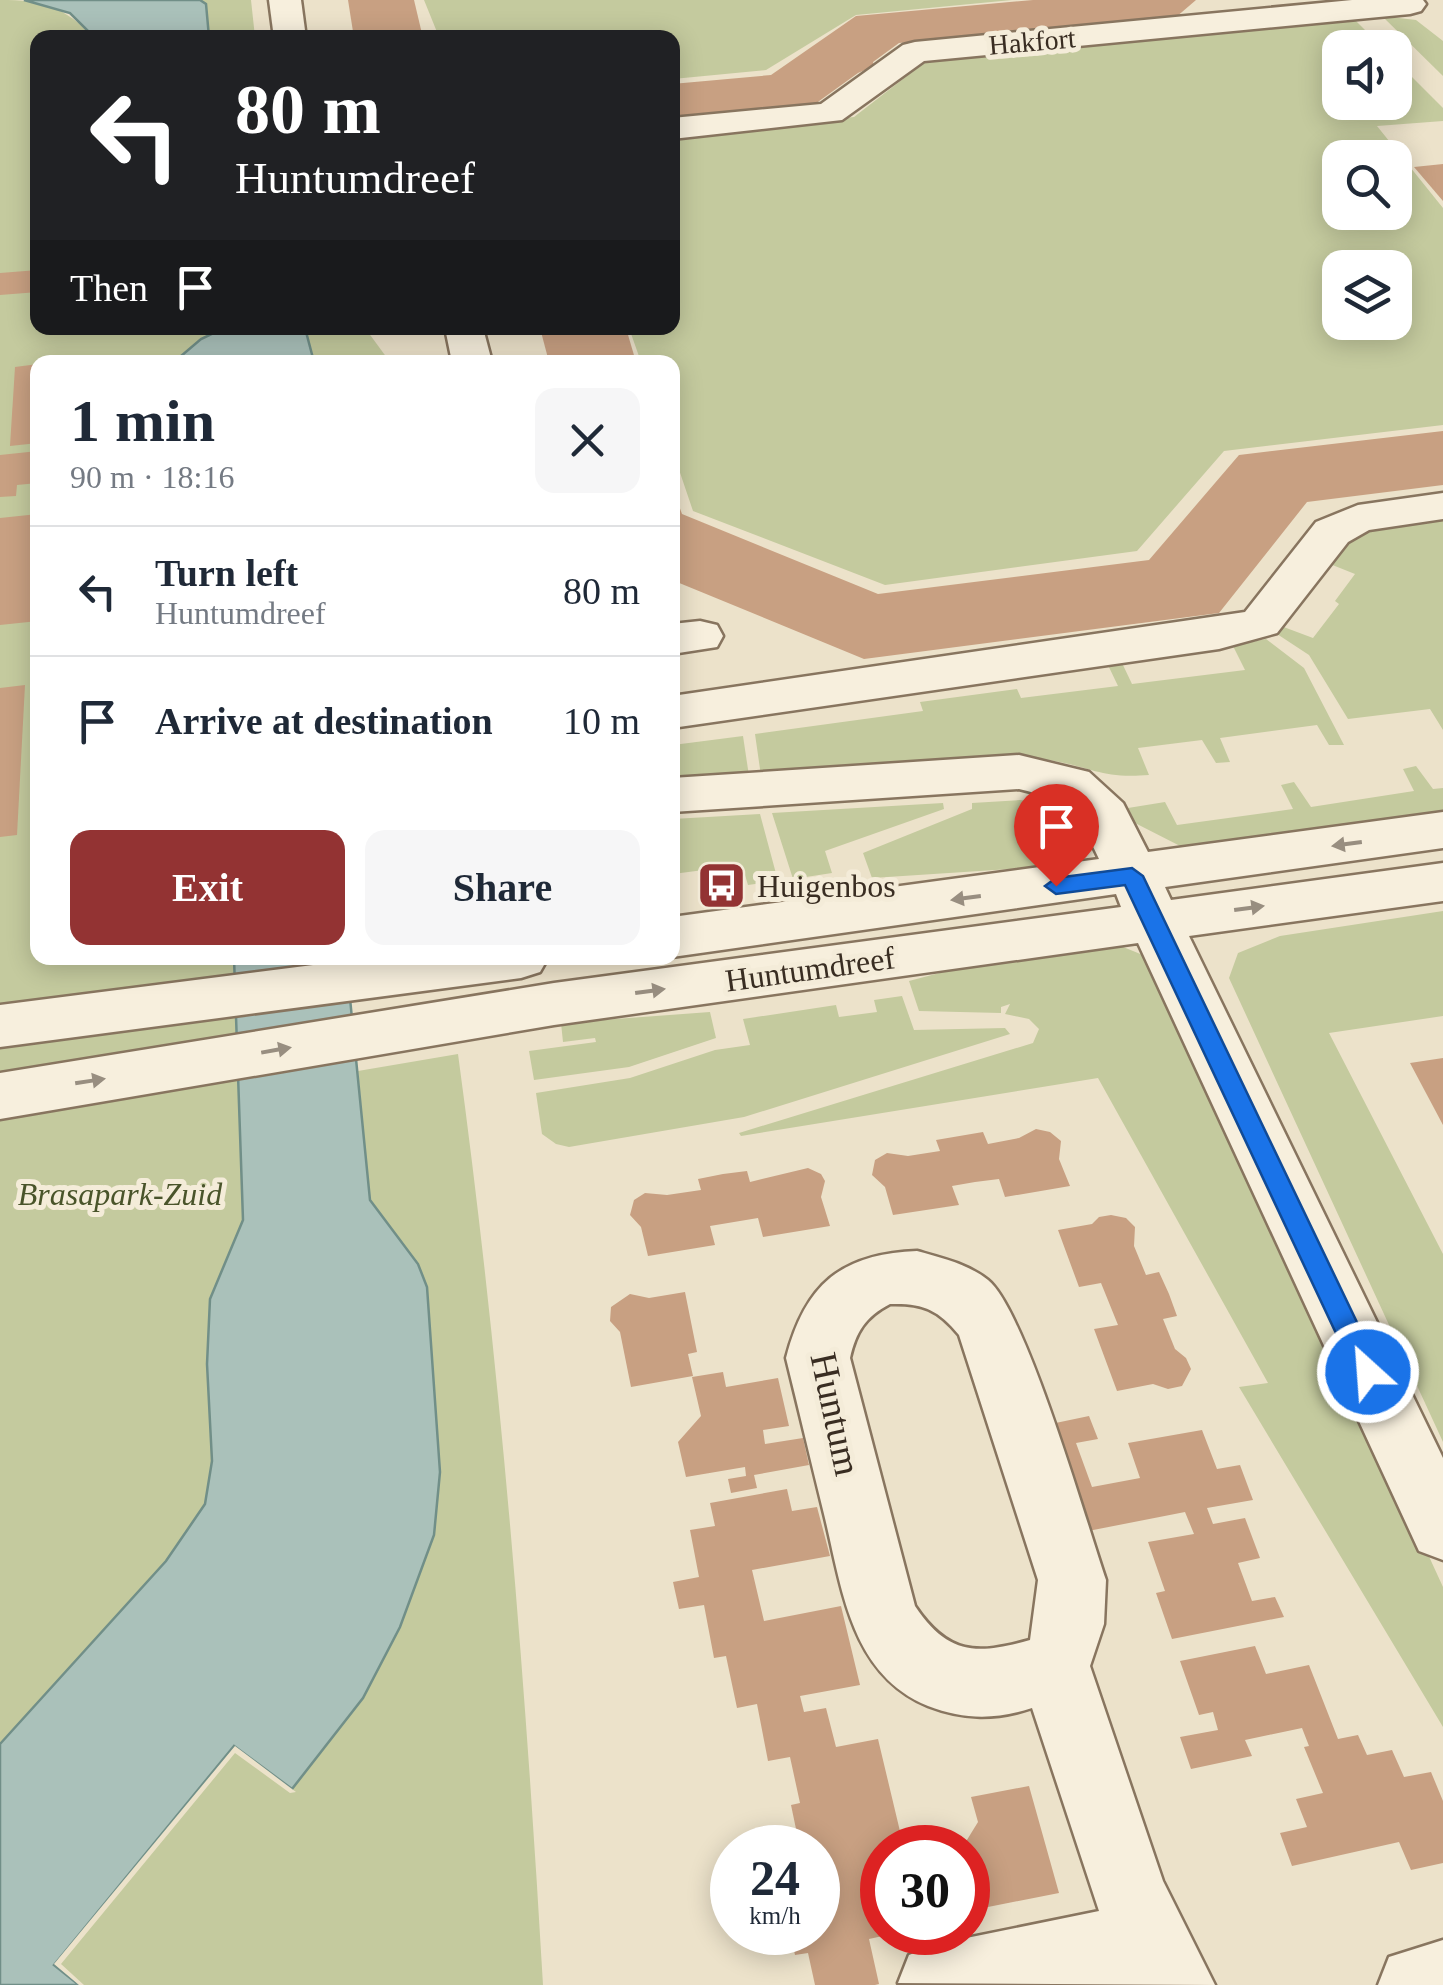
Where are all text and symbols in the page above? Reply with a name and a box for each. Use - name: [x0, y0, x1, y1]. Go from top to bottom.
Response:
- street label: Hakfort: [987, 22, 1077, 61]
- map controls: [1322, 30, 1412, 340]
- button: sound: [1322, 30, 1412, 120]
- icon: left: [70, 70, 200, 200]
- text: 80 m: [235, 71, 381, 148]
- button: search: [1322, 140, 1412, 230]
- text: Huntumdreef: [235, 153, 475, 203]
- button: layers: [1322, 250, 1412, 340]
- icon: arrive: [168, 260, 223, 315]
- text: Then: [70, 267, 148, 309]
- text: 1 min: [70, 388, 215, 454]
- button: close: [535, 388, 640, 493]
- text: 90 m · 18:16: [70, 459, 234, 495]
- text: Turn left: [155, 552, 298, 594]
- icon: left: [70, 564, 125, 619]
- text: 80 m: [563, 570, 640, 612]
- text: Huntumdreef: [155, 595, 326, 631]
- icon: arrive: [70, 694, 125, 749]
- text: Arrive at destination: [155, 700, 493, 742]
- text: 10 m: [563, 700, 640, 742]
- pin: [1014, 784, 1099, 887]
- icon: arrive: [1029, 799, 1084, 854]
- button: Exit: [70, 830, 345, 945]
- button: Share: [365, 830, 640, 945]
- one-way arrow: [1330, 837, 1362, 853]
- bus stop icon: Huigenbos: [696, 860, 748, 912]
- place label: Huigenbos: [757, 868, 896, 904]
- one-way arrow: [950, 891, 981, 907]
- one-way arrow: [1233, 900, 1265, 916]
- street label: Huntumdreef: [723, 939, 897, 999]
- one-way arrow: [635, 982, 667, 998]
- one-way arrow: [260, 1042, 292, 1058]
- one-way arrow: [74, 1073, 106, 1088]
- park label: Brasapark-Zuid: [18, 1176, 223, 1212]
- position arrow: [1316, 1320, 1420, 1424]
- street label: Huntum: [803, 1349, 869, 1479]
- speed limit sign: 30: [860, 1825, 990, 1955]
- text: 24: [750, 1850, 800, 1906]
- text: km/h: [749, 1902, 801, 1929]

